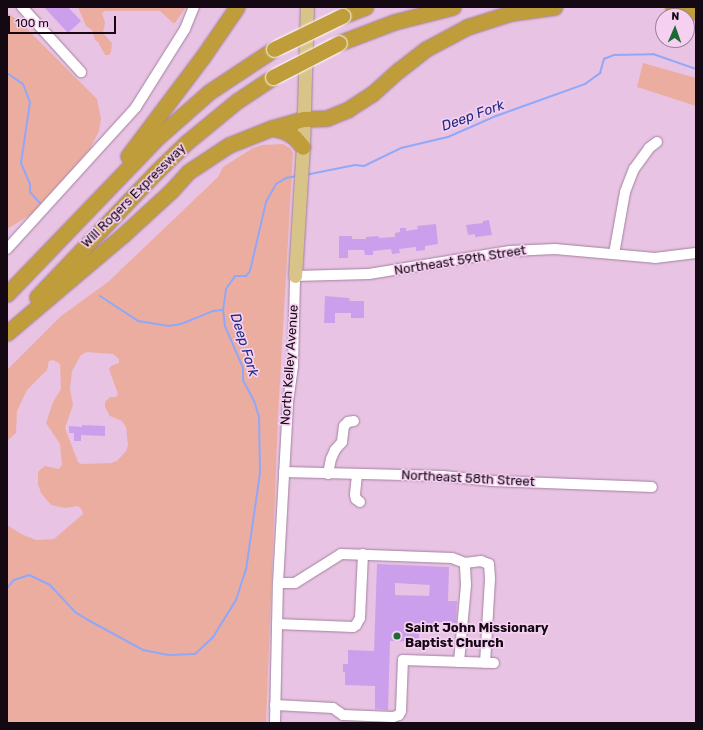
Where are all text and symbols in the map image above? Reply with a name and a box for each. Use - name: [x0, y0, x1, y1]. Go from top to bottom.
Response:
- scale bar: [10, 8, 118, 34]
- north arrow: [655, 8, 695, 48]
- text: N: [671, 10, 680, 23]
- text: 100 m: [15, 16, 49, 30]
- water label: Deep Fork: [439, 97, 507, 135]
- street label: Will Rogers Expressway: [79, 141, 189, 251]
- street label: Northeast 59th Street: [393, 243, 527, 279]
- street label: North Kelley Avenue: [278, 304, 302, 426]
- water label: Deep Fork: [226, 311, 262, 379]
- street label: Northeast 58th Street: [401, 468, 535, 490]
- place label: Saint John Missionary Baptist Church: [405, 621, 549, 652]
- marker: Saint John Missionary Baptist Church: [392, 631, 402, 641]

